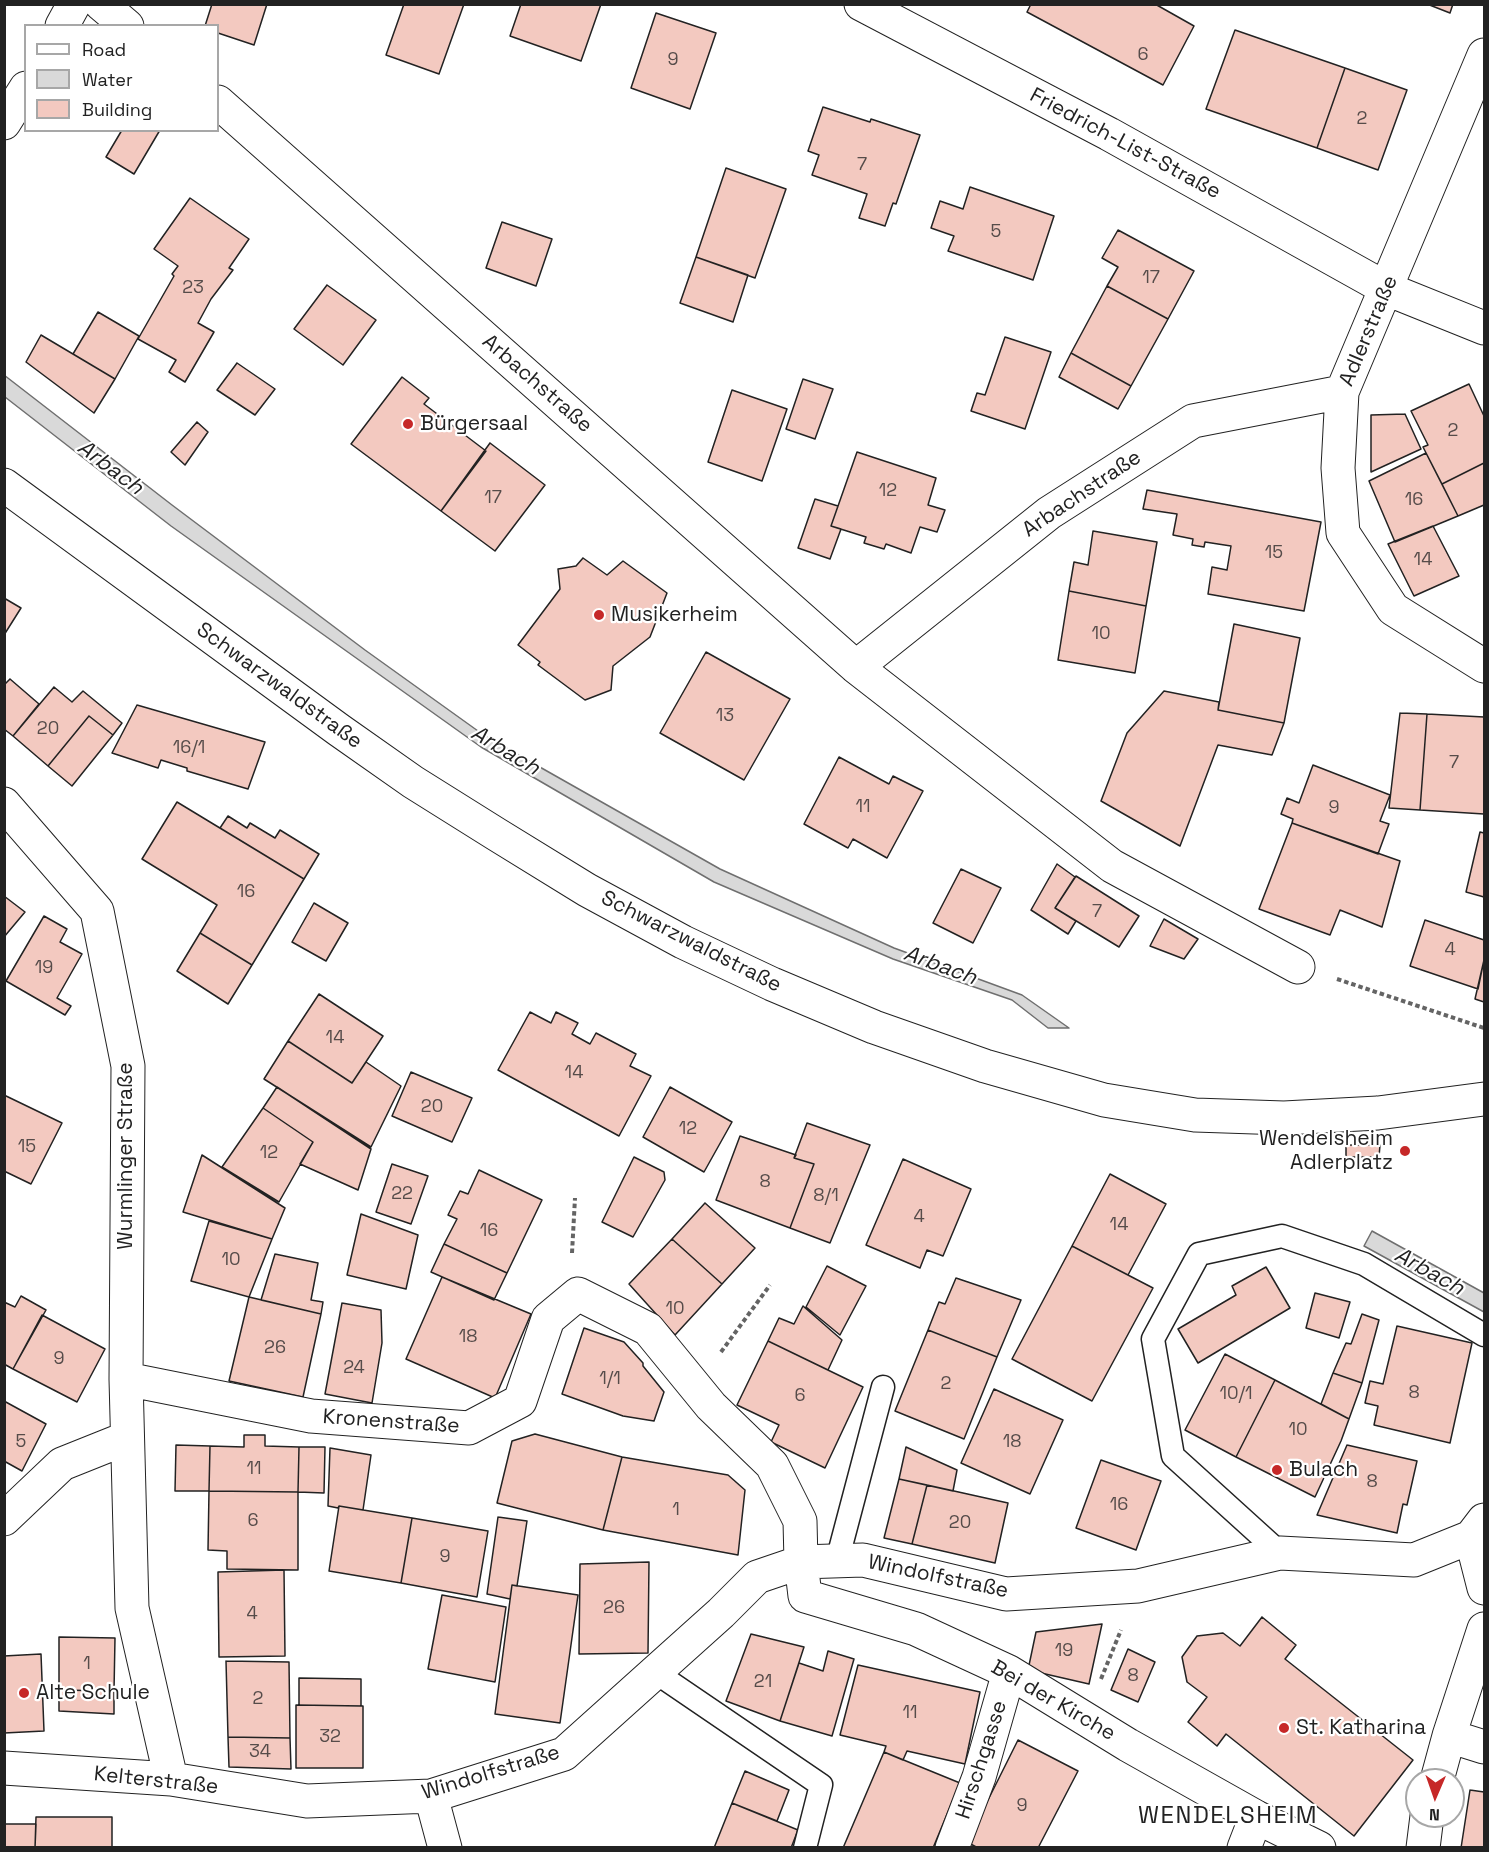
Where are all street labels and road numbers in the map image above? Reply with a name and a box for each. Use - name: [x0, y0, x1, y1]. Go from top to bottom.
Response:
- street label: Friedrich-List-Straße: [1025, 83, 1225, 205]
- street label: Adlerstraße: [1334, 272, 1404, 390]
- street label: Arbachstraße: [477, 329, 597, 439]
- street label: Arbachstraße: [1018, 445, 1146, 543]
- street label: Schwarzwaldstraße: [191, 617, 367, 755]
- street label: Schwarzwaldstraße: [597, 886, 785, 998]
- street label: Wurmlinger Straße: [113, 1062, 139, 1250]
- street label: Kronenstraße: [322, 1405, 460, 1439]
- street label: Windolfstraße: [865, 1550, 1011, 1604]
- street label: Bei der Kirche: [986, 1655, 1120, 1747]
- street label: Hirschgasse: [951, 1698, 1013, 1822]
- street label: Windolfstraße: [419, 1740, 563, 1806]
- street label: Kelterstraße: [92, 1762, 220, 1800]

